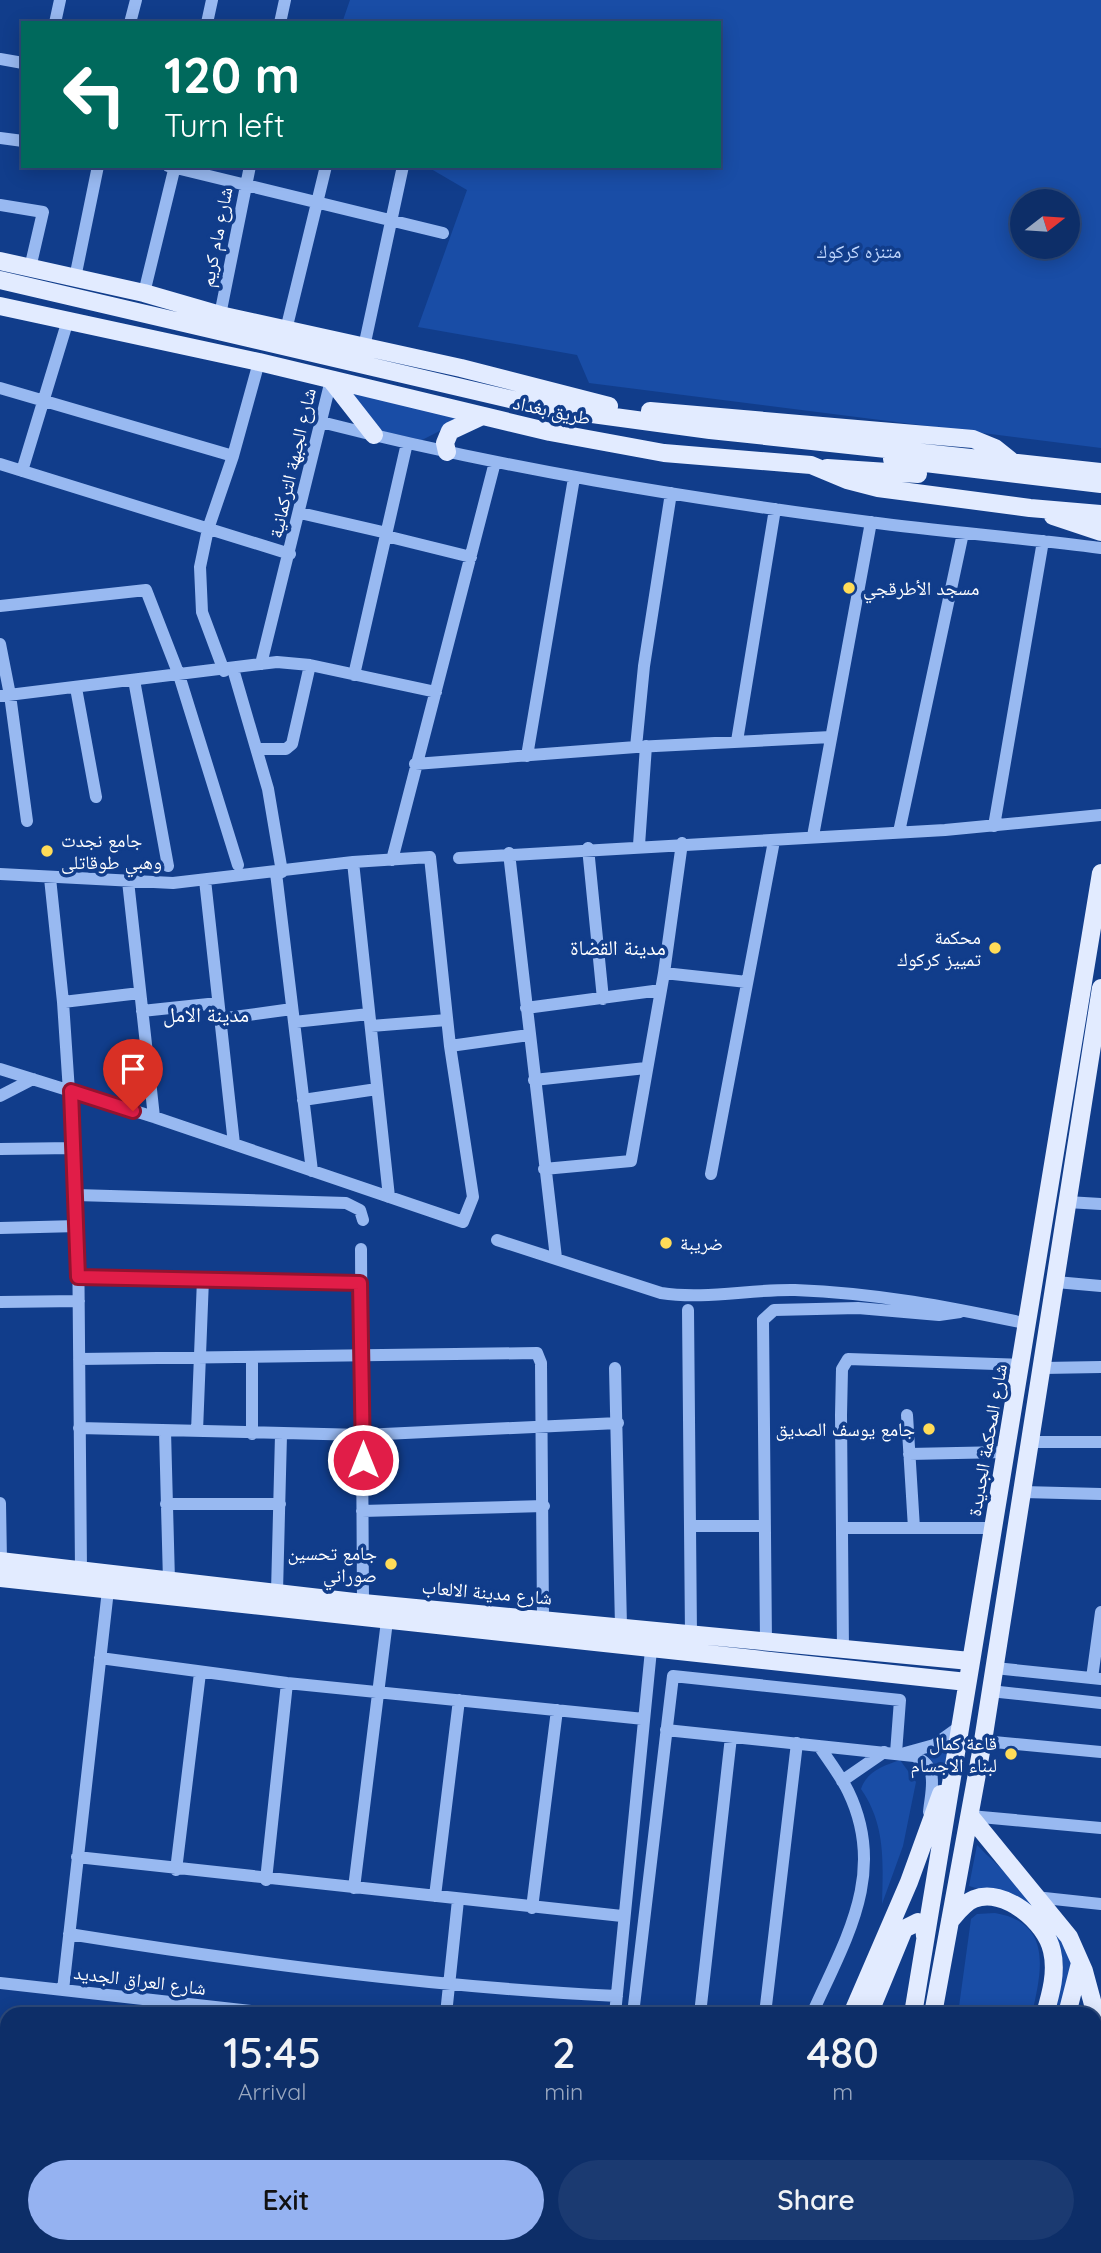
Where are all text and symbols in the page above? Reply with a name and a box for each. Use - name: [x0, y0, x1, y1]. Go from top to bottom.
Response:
- text: 120 m: [164, 44, 300, 105]
- icon: left: [49, 49, 140, 140]
- text: Turn left: [164, 105, 285, 145]
- street label: شارع مام كريم: [195, 185, 239, 289]
- north arrow: [1010, 189, 1080, 259]
- map controls: [1010, 189, 1080, 259]
- park label: متنزه كركوك: [817, 239, 901, 263]
- street label: شارع الجبهة التركمانية: [263, 386, 321, 540]
- street label: طريق بغداد: [511, 390, 593, 430]
- place label: مسجد الأطرقجي: [863, 576, 979, 604]
- marker: مسجد الأطرقجي: [841, 580, 857, 596]
- place label: جامع نجدت وهبي طوقاتلى: [61, 828, 162, 878]
- marker: جامع نجدت وهبي طوقاتلى: [39, 843, 55, 859]
- place label: محكمة تمييز كركوك: [897, 925, 981, 971]
- district label: مدينة القضاة: [570, 934, 666, 960]
- marker: محكمة تمييز كركوك: [987, 940, 1003, 956]
- district label: مدينة الامل: [163, 1001, 249, 1028]
- pin: [103, 1039, 163, 1111]
- icon: arrive: [114, 1050, 152, 1088]
- place label: ضريبة: [680, 1231, 723, 1255]
- marker: ضريبة: [658, 1235, 674, 1251]
- street label: شارع المحكمة الجديدة: [962, 1362, 1012, 1518]
- place label: جامع يوسف الصديق: [776, 1417, 915, 1442]
- marker: جامع يوسف الصديق: [921, 1421, 937, 1437]
- position arrow: [326, 1423, 400, 1497]
- place label: جامع تحسين صوراني: [287, 1541, 377, 1591]
- marker: جامع تحسين صوراني: [383, 1556, 399, 1572]
- street label: شارع مدينة الالعاب: [421, 1574, 553, 1610]
- place label: قاعة كمال لبناء الاجسام: [910, 1731, 997, 1779]
- marker: قاعة كمال لبناء الاجسام: [1003, 1746, 1019, 1762]
- street label: شارع العراق الجديد: [72, 1960, 208, 2000]
- text: 15:45: [223, 2026, 321, 2079]
- text: 2: [552, 2026, 576, 2079]
- text: 480: [807, 2026, 879, 2079]
- text: Arrival: [238, 2077, 307, 2106]
- text: min: [544, 2077, 583, 2106]
- text: m: [832, 2077, 853, 2106]
- button: Exit: [28, 2160, 544, 2240]
- button: Share: [558, 2160, 1074, 2240]

